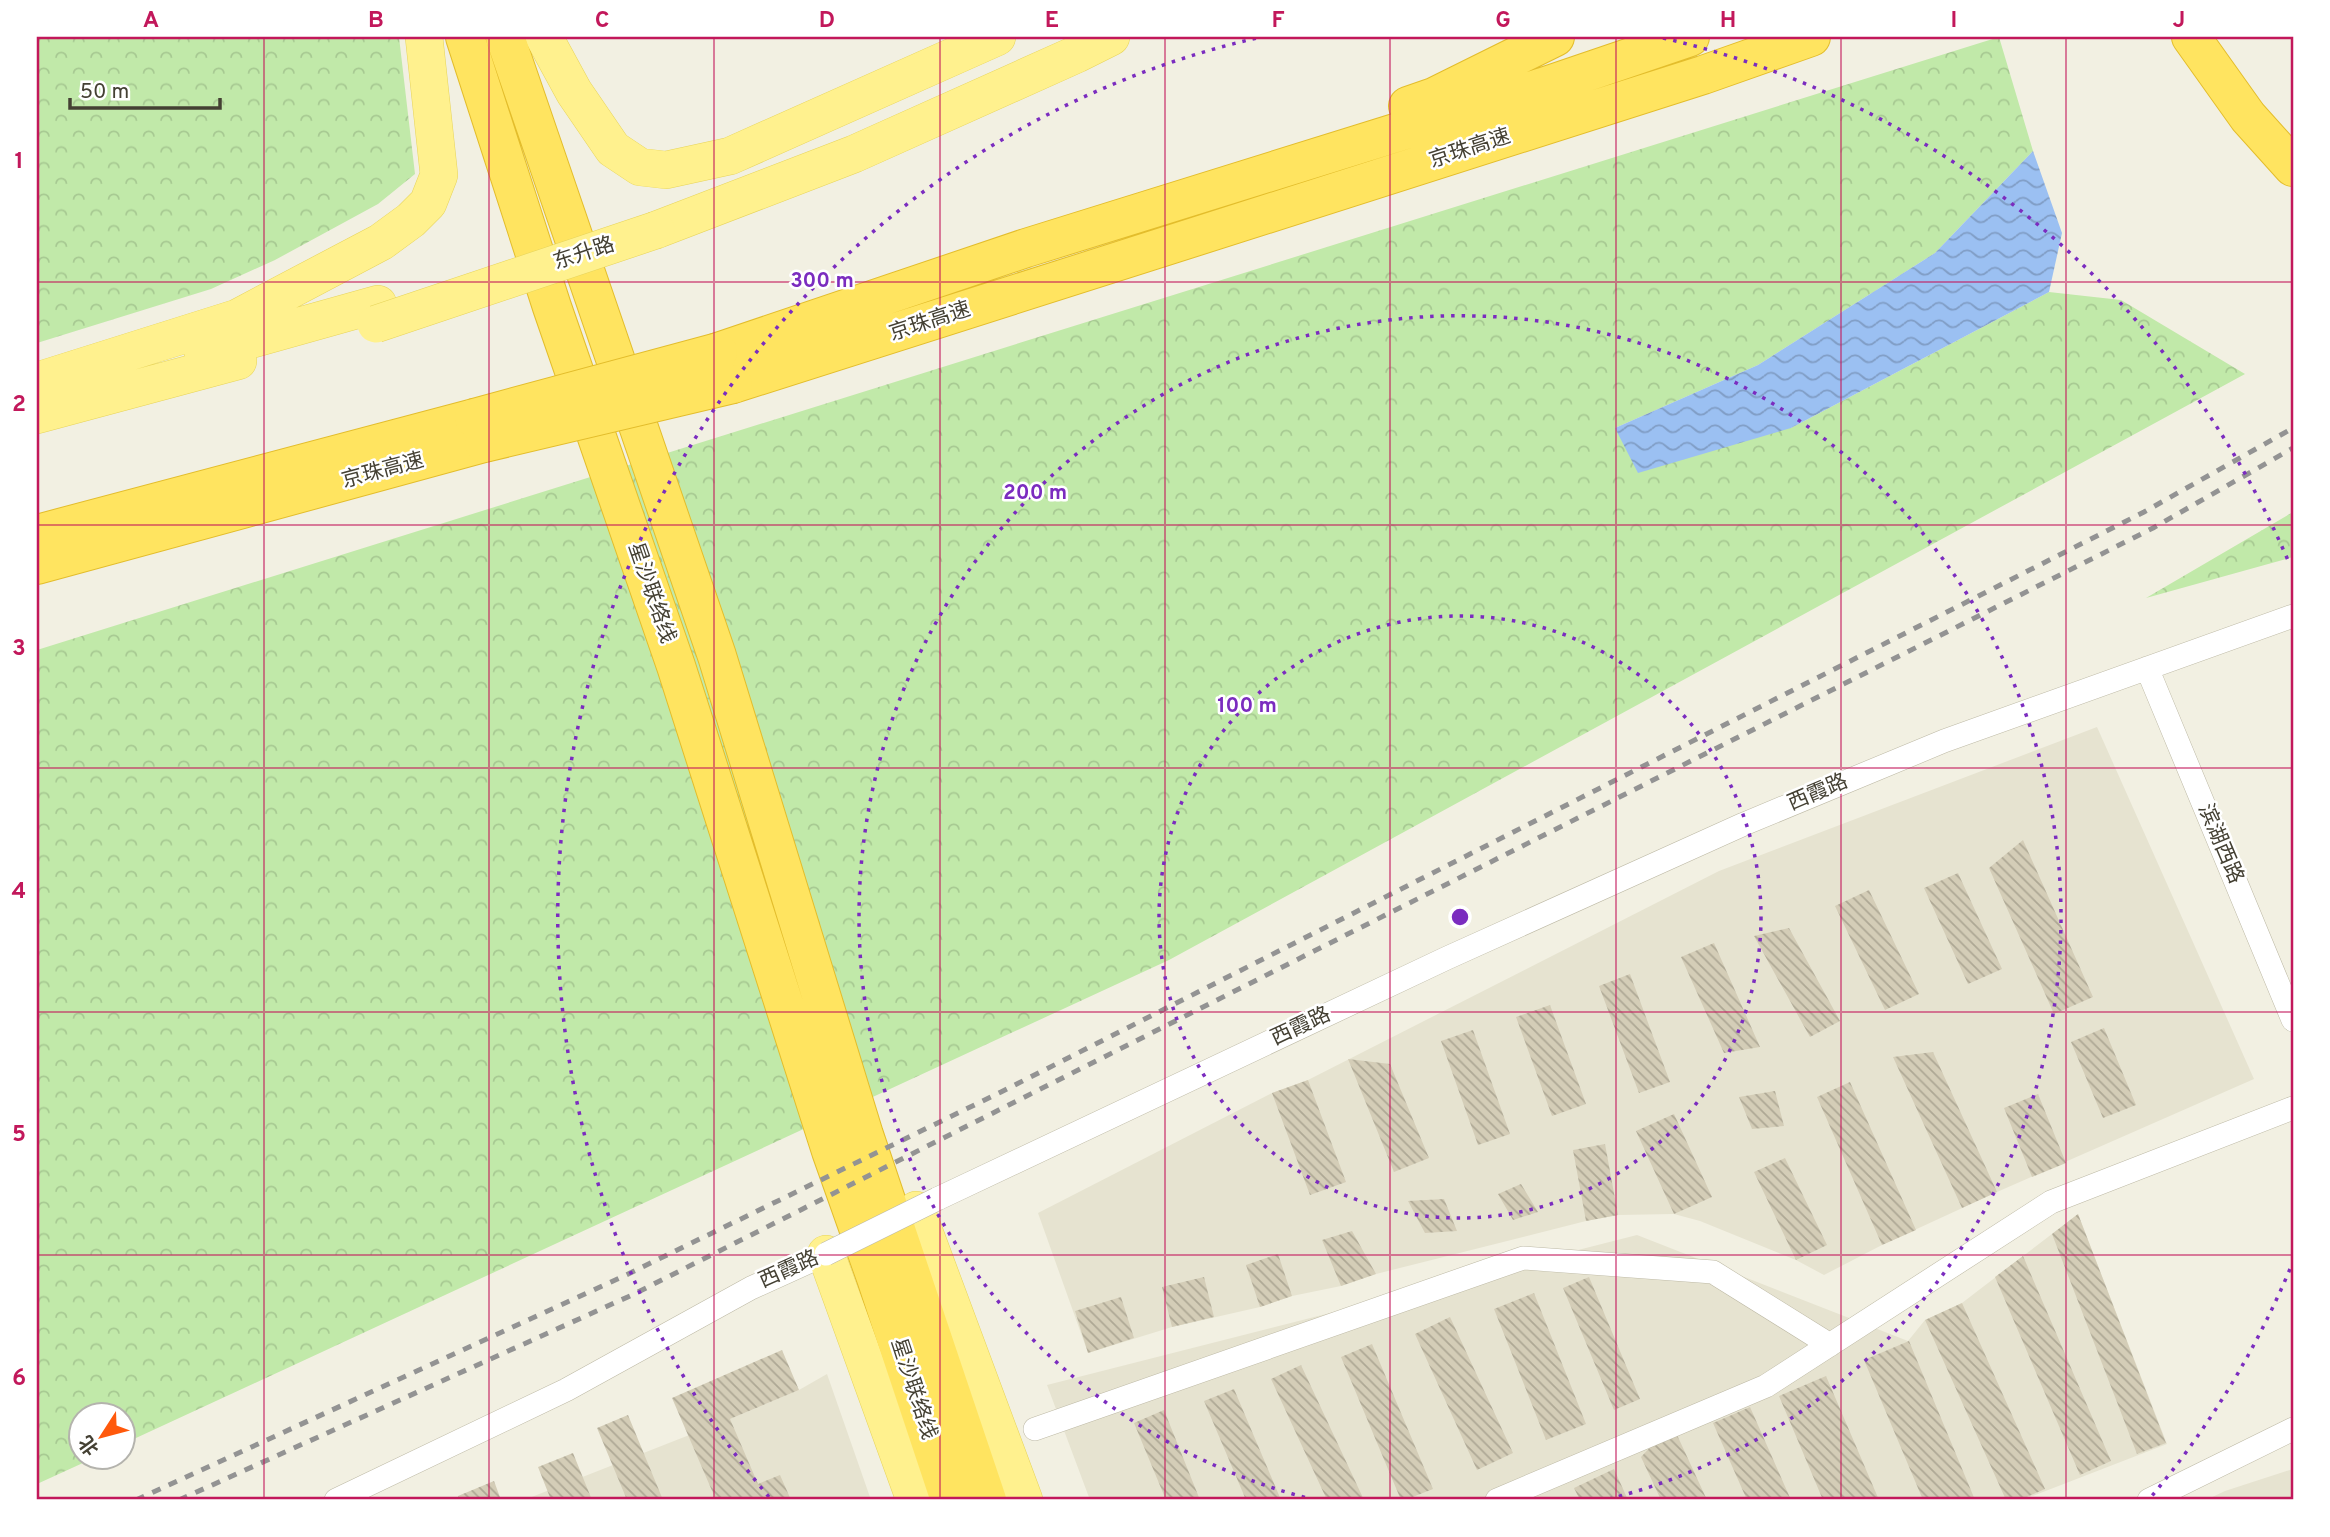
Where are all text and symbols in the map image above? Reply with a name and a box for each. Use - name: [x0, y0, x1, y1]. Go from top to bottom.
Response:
- text: A: [143, 7, 159, 36]
- text: B: [368, 7, 384, 36]
- text: C: [595, 7, 609, 36]
- text: D: [819, 7, 835, 36]
- text: E: [1045, 7, 1059, 36]
- text: F: [1271, 7, 1285, 36]
- text: G: [1495, 7, 1511, 36]
- text: H: [1720, 7, 1736, 36]
- text: I: [1951, 7, 1957, 36]
- text: J: [2173, 7, 2185, 36]
- scale bar: [70, 66, 220, 110]
- text: 50 m: [80, 79, 129, 106]
- street label: 京珠高速: [1426, 123, 1514, 175]
- text: 1: [14, 148, 24, 177]
- street label: 东升路: [550, 231, 618, 277]
- text: 300 m: [790, 268, 854, 295]
- street label: 京珠高速: [886, 296, 974, 348]
- text: 2: [12, 391, 26, 420]
- street label: 京珠高速: [339, 447, 427, 495]
- text: 200 m: [1003, 480, 1067, 507]
- street label: 星沙联络线: [621, 539, 681, 647]
- text: 3: [12, 635, 26, 664]
- text: 100 m: [1217, 693, 1277, 720]
- street label: 西霞路: [1784, 768, 1852, 818]
- street label: 滨湖西路: [2191, 800, 2249, 888]
- text: 4: [12, 878, 26, 907]
- centre of rings: [1448, 905, 1472, 929]
- street label: 西霞路: [1267, 1001, 1335, 1053]
- text: 5: [12, 1121, 26, 1150]
- street label: 西霞路: [755, 1245, 823, 1295]
- street label: 星沙联络线: [884, 1335, 942, 1443]
- text: 6: [12, 1365, 26, 1394]
- north arrow: [66, 1400, 136, 1470]
- text: 北: [75, 1430, 105, 1460]

